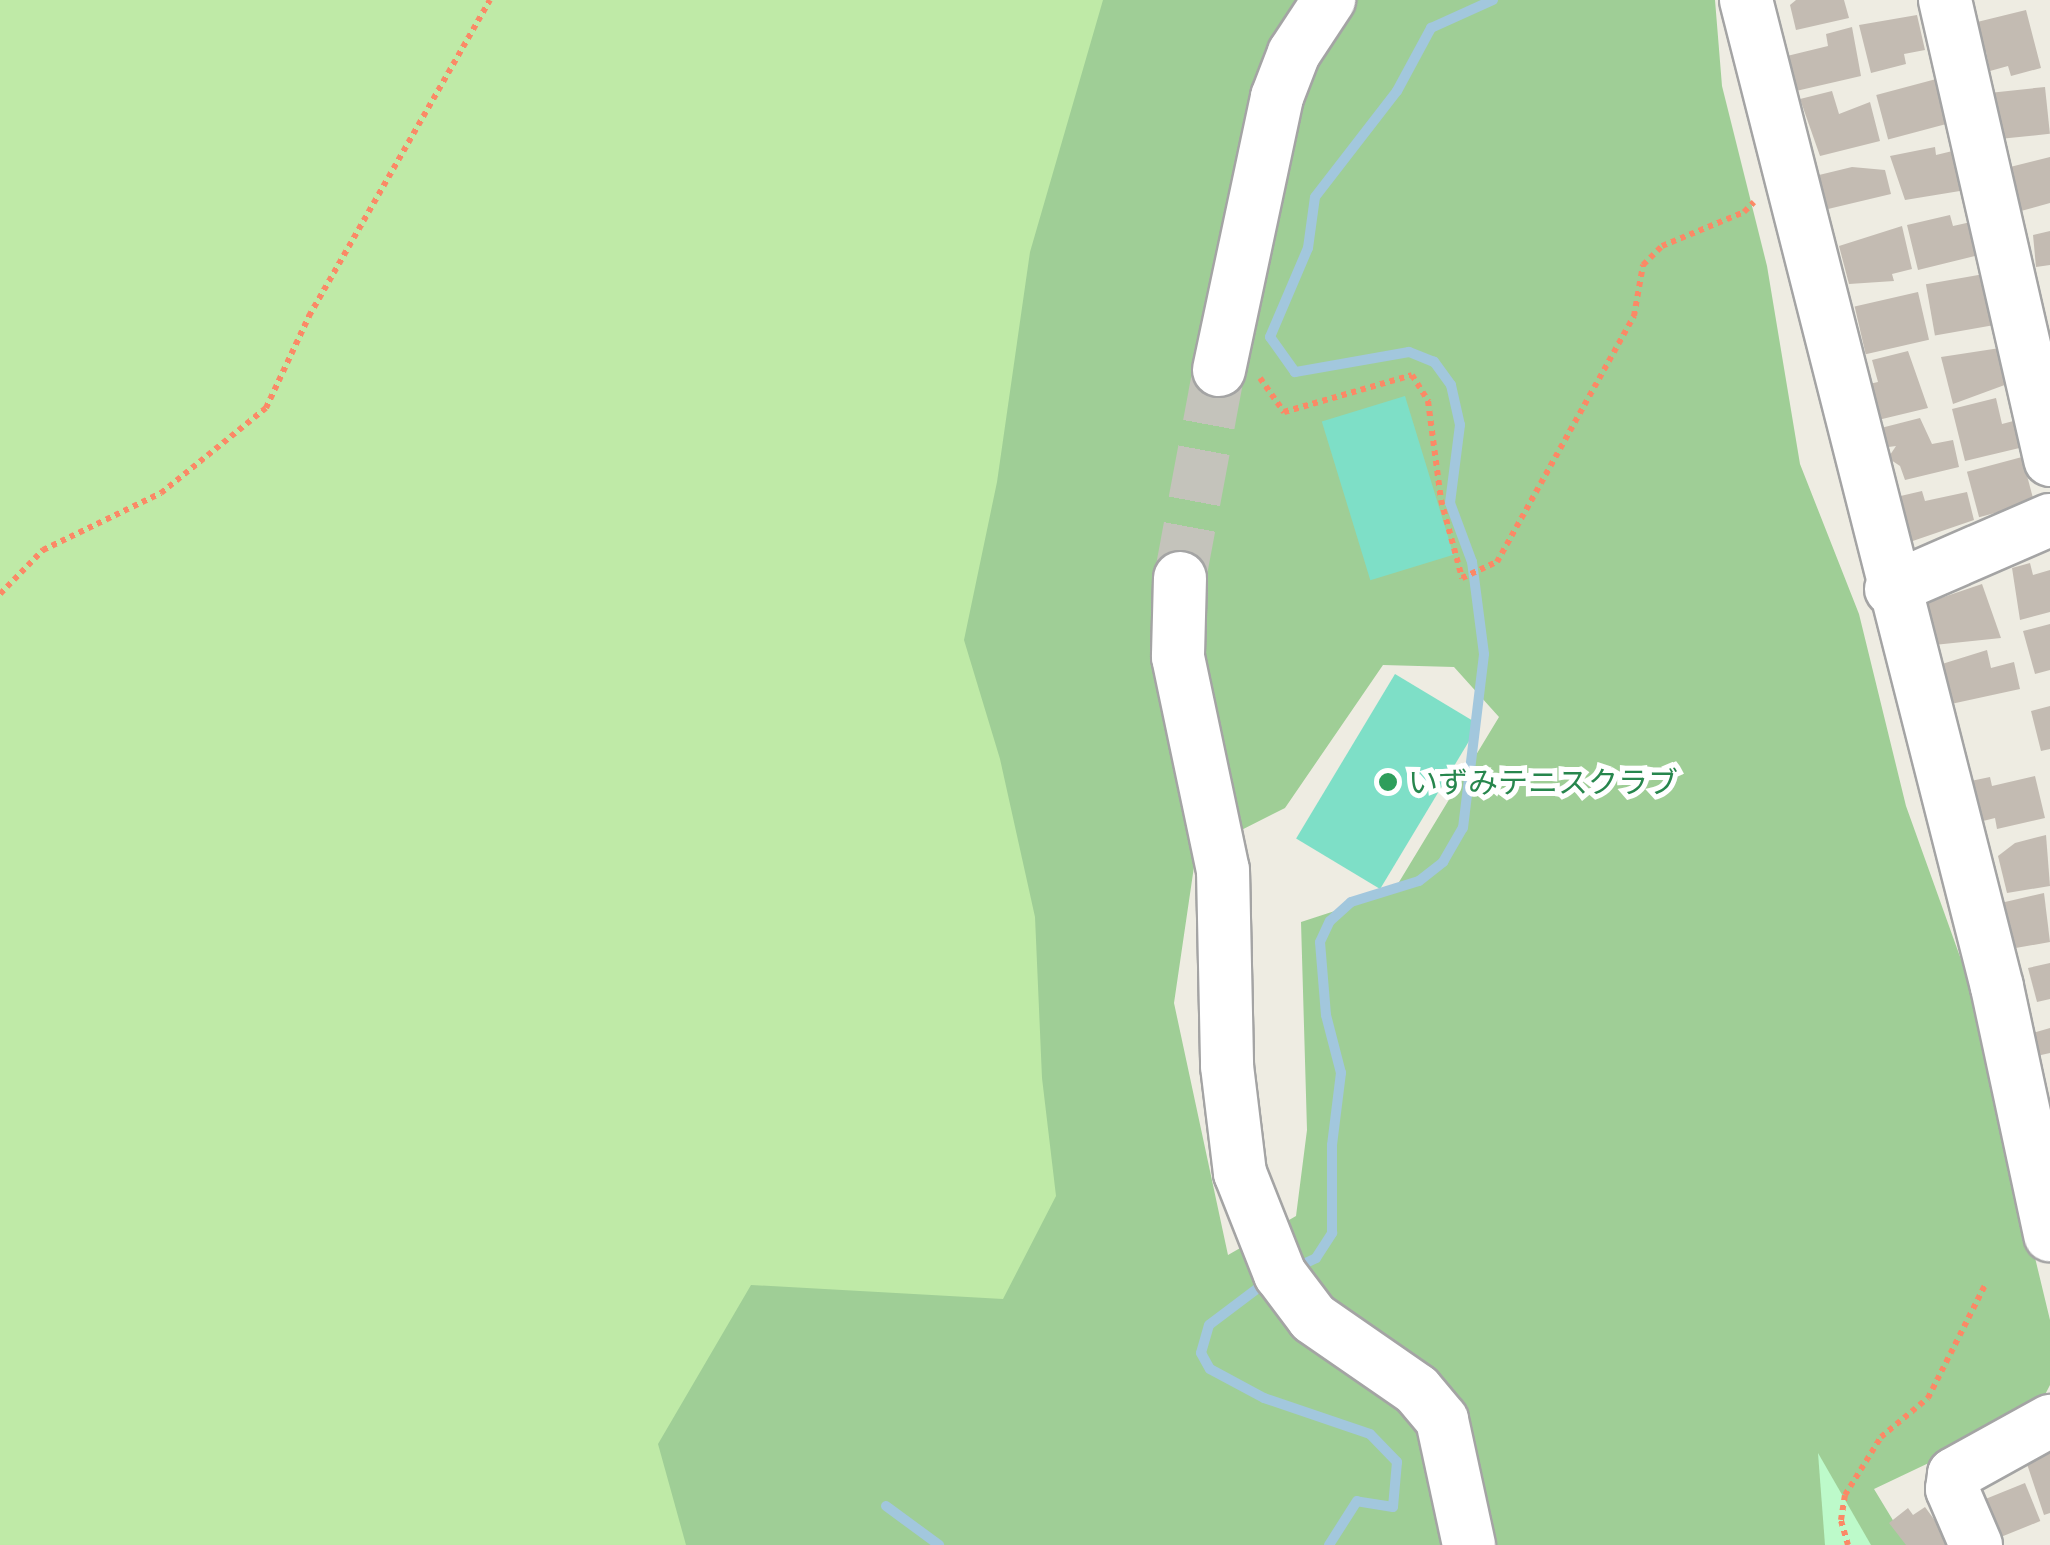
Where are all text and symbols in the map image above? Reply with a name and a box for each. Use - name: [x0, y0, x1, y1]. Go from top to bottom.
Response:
- place label: いずみテニスクラブ: [1408, 764, 1678, 800]
- marker: いずみテニスクラブ: [1377, 771, 1399, 793]

